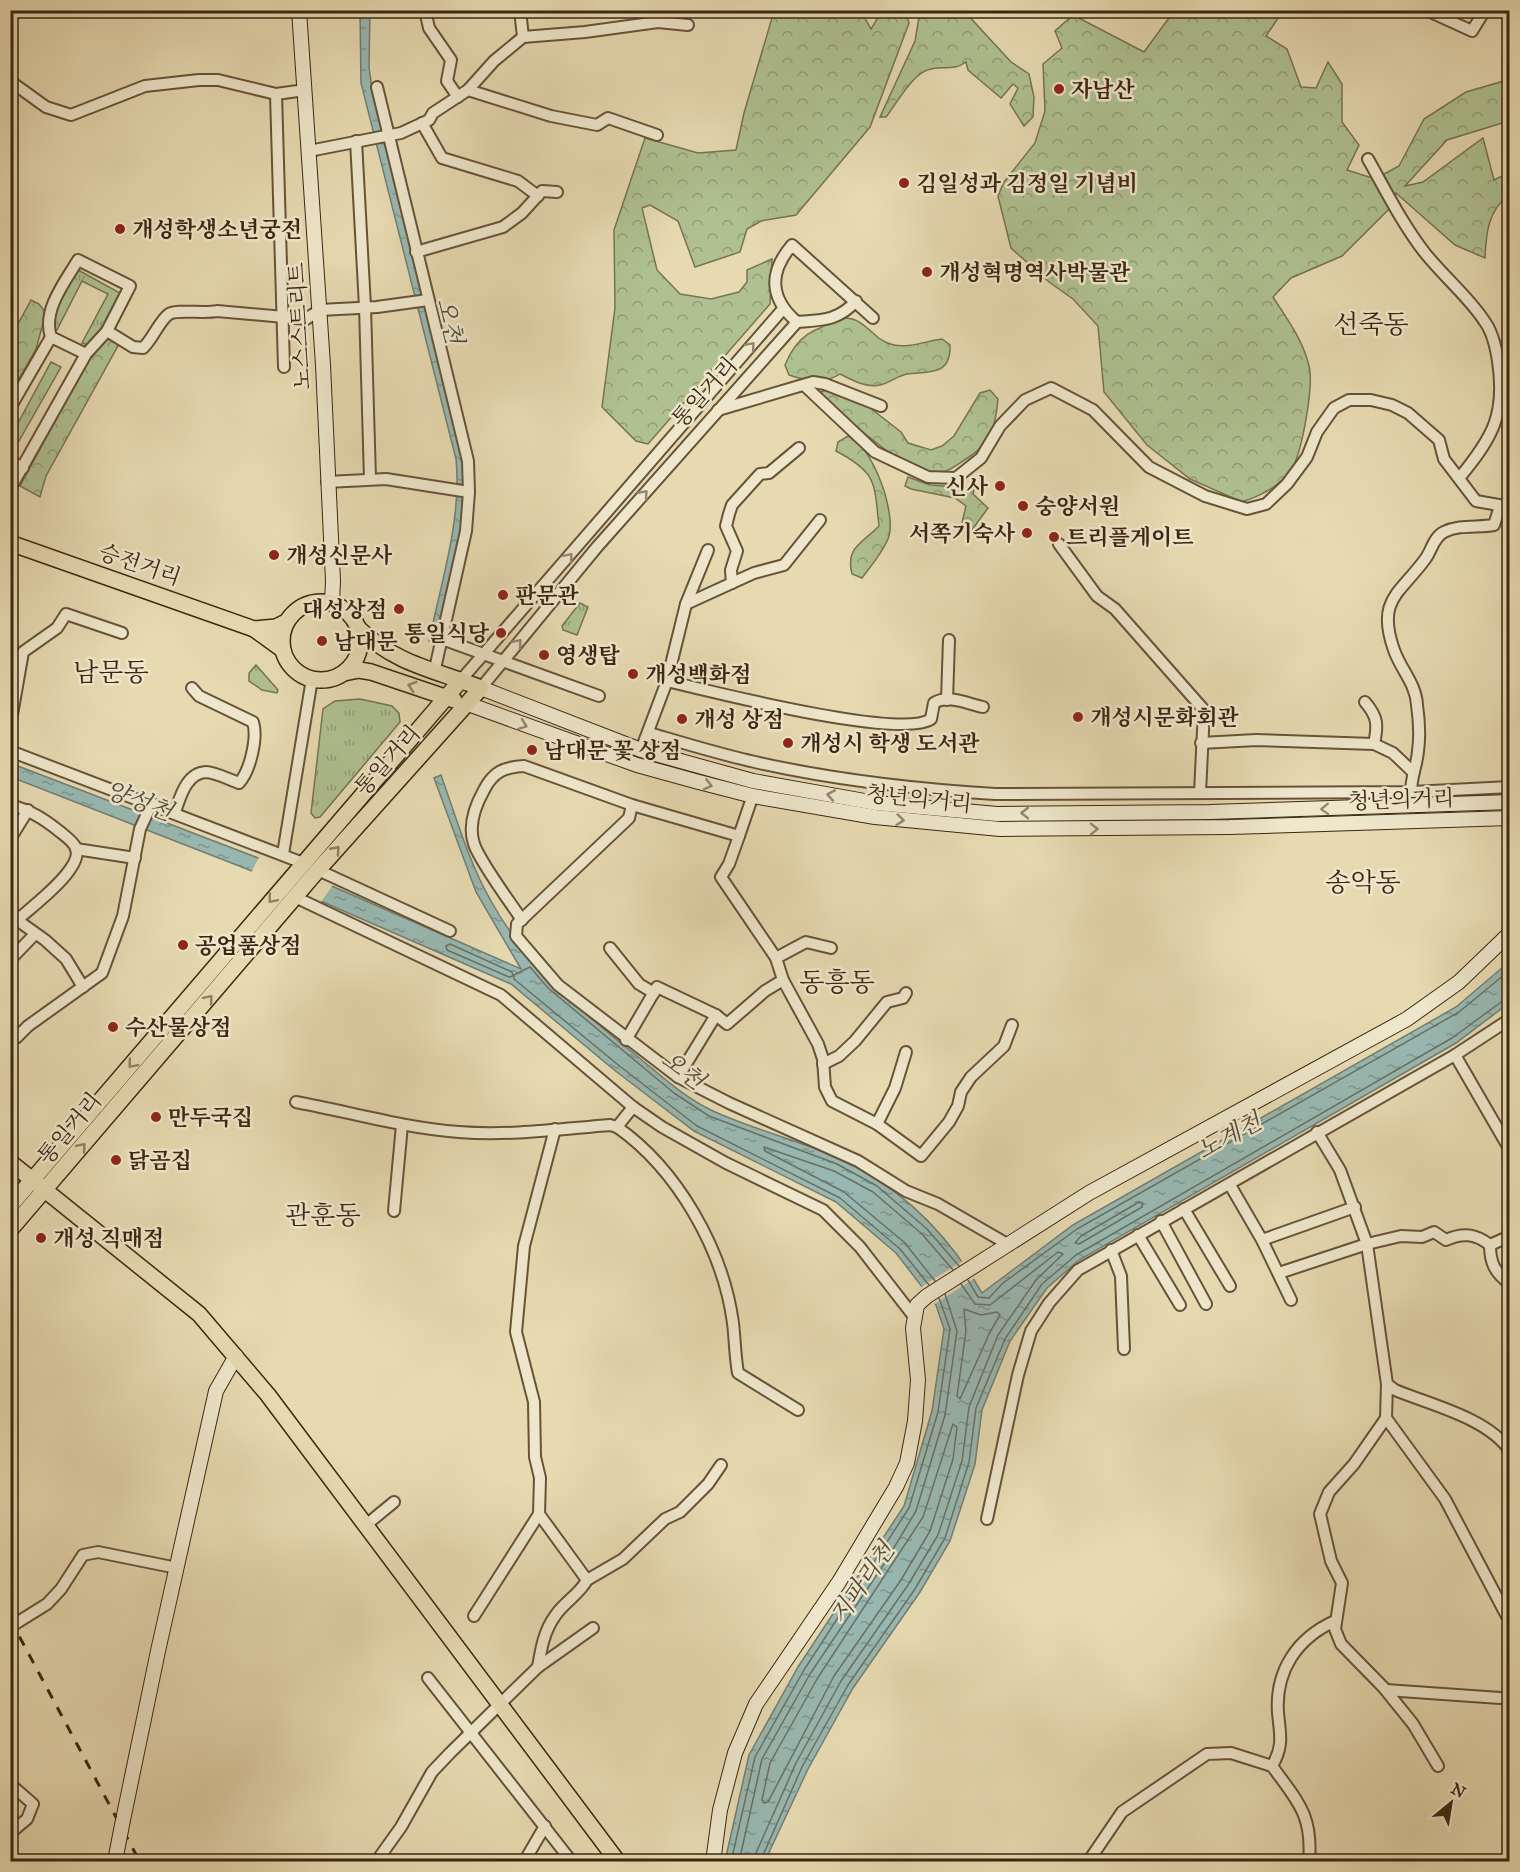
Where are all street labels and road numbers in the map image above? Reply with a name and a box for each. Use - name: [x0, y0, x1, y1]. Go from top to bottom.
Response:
- street label: 노스스트리트: [283, 262, 316, 390]
- street label: 통일거리: [666, 352, 743, 433]
- street label: 승전거리: [95, 538, 184, 591]
- street label: 통일거리: [349, 720, 426, 801]
- street label: 청년의거리: [865, 780, 973, 817]
- street label: 청년의거리: [1347, 784, 1455, 815]
- street label: 통일거리: [32, 1087, 107, 1170]

